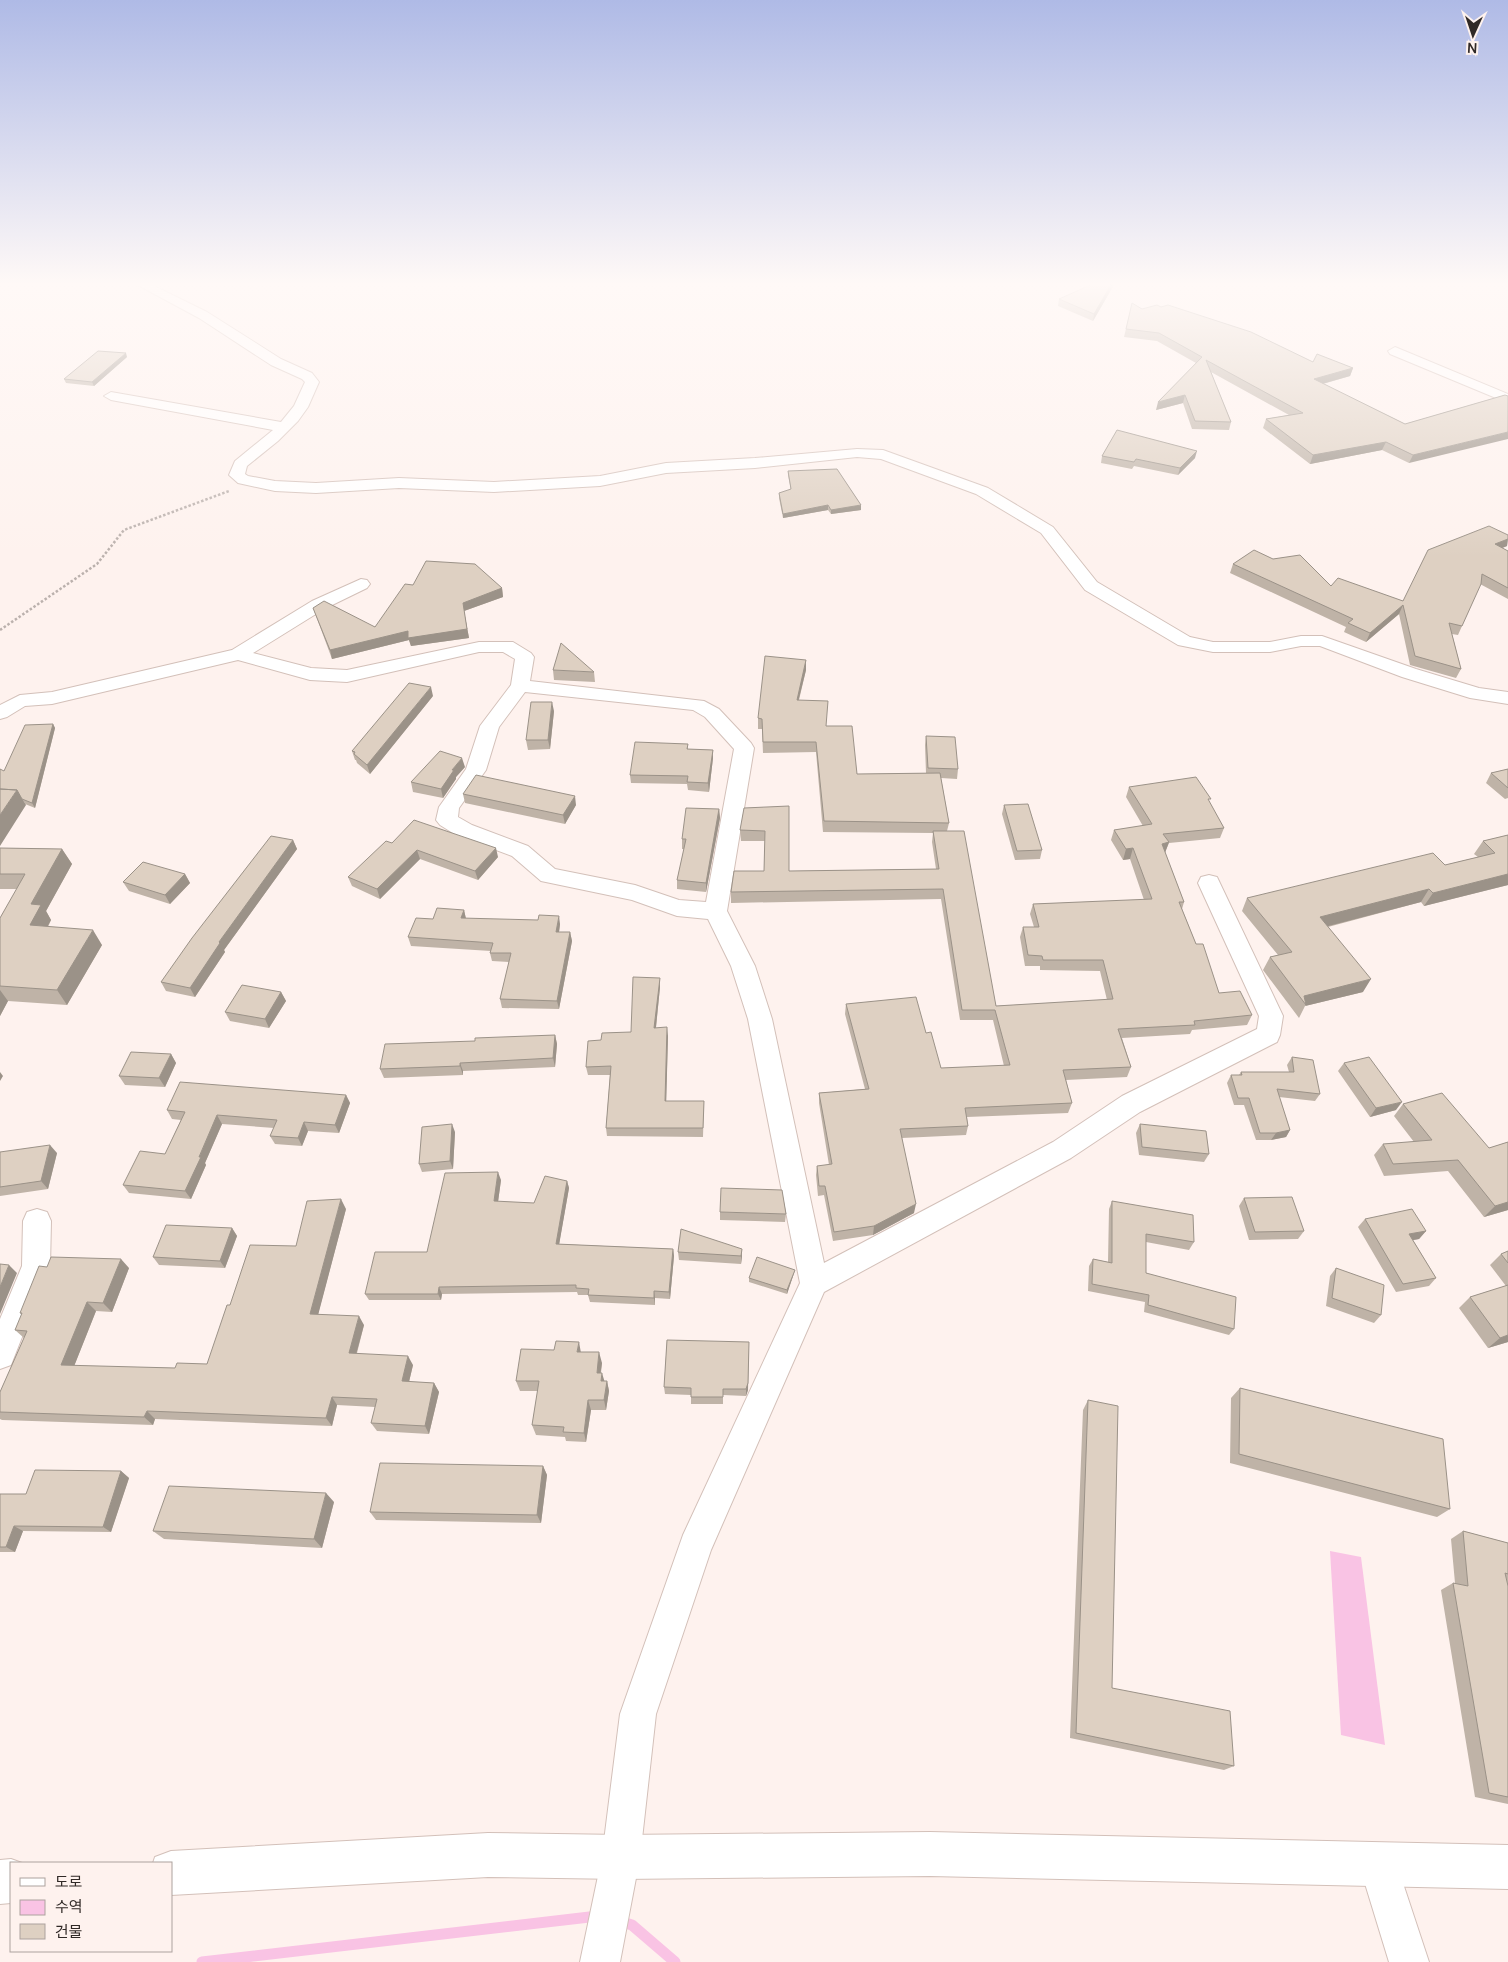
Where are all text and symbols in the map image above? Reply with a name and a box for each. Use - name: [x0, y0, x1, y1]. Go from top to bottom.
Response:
- north arrow: [1448, 10, 1498, 60]
- text: N: [1467, 39, 1478, 58]
- legend: [10, 1862, 172, 1952]
- text: 도로: [55, 1871, 83, 1892]
- text: 수역: [55, 1896, 83, 1917]
- text: 건물: [55, 1921, 83, 1942]

